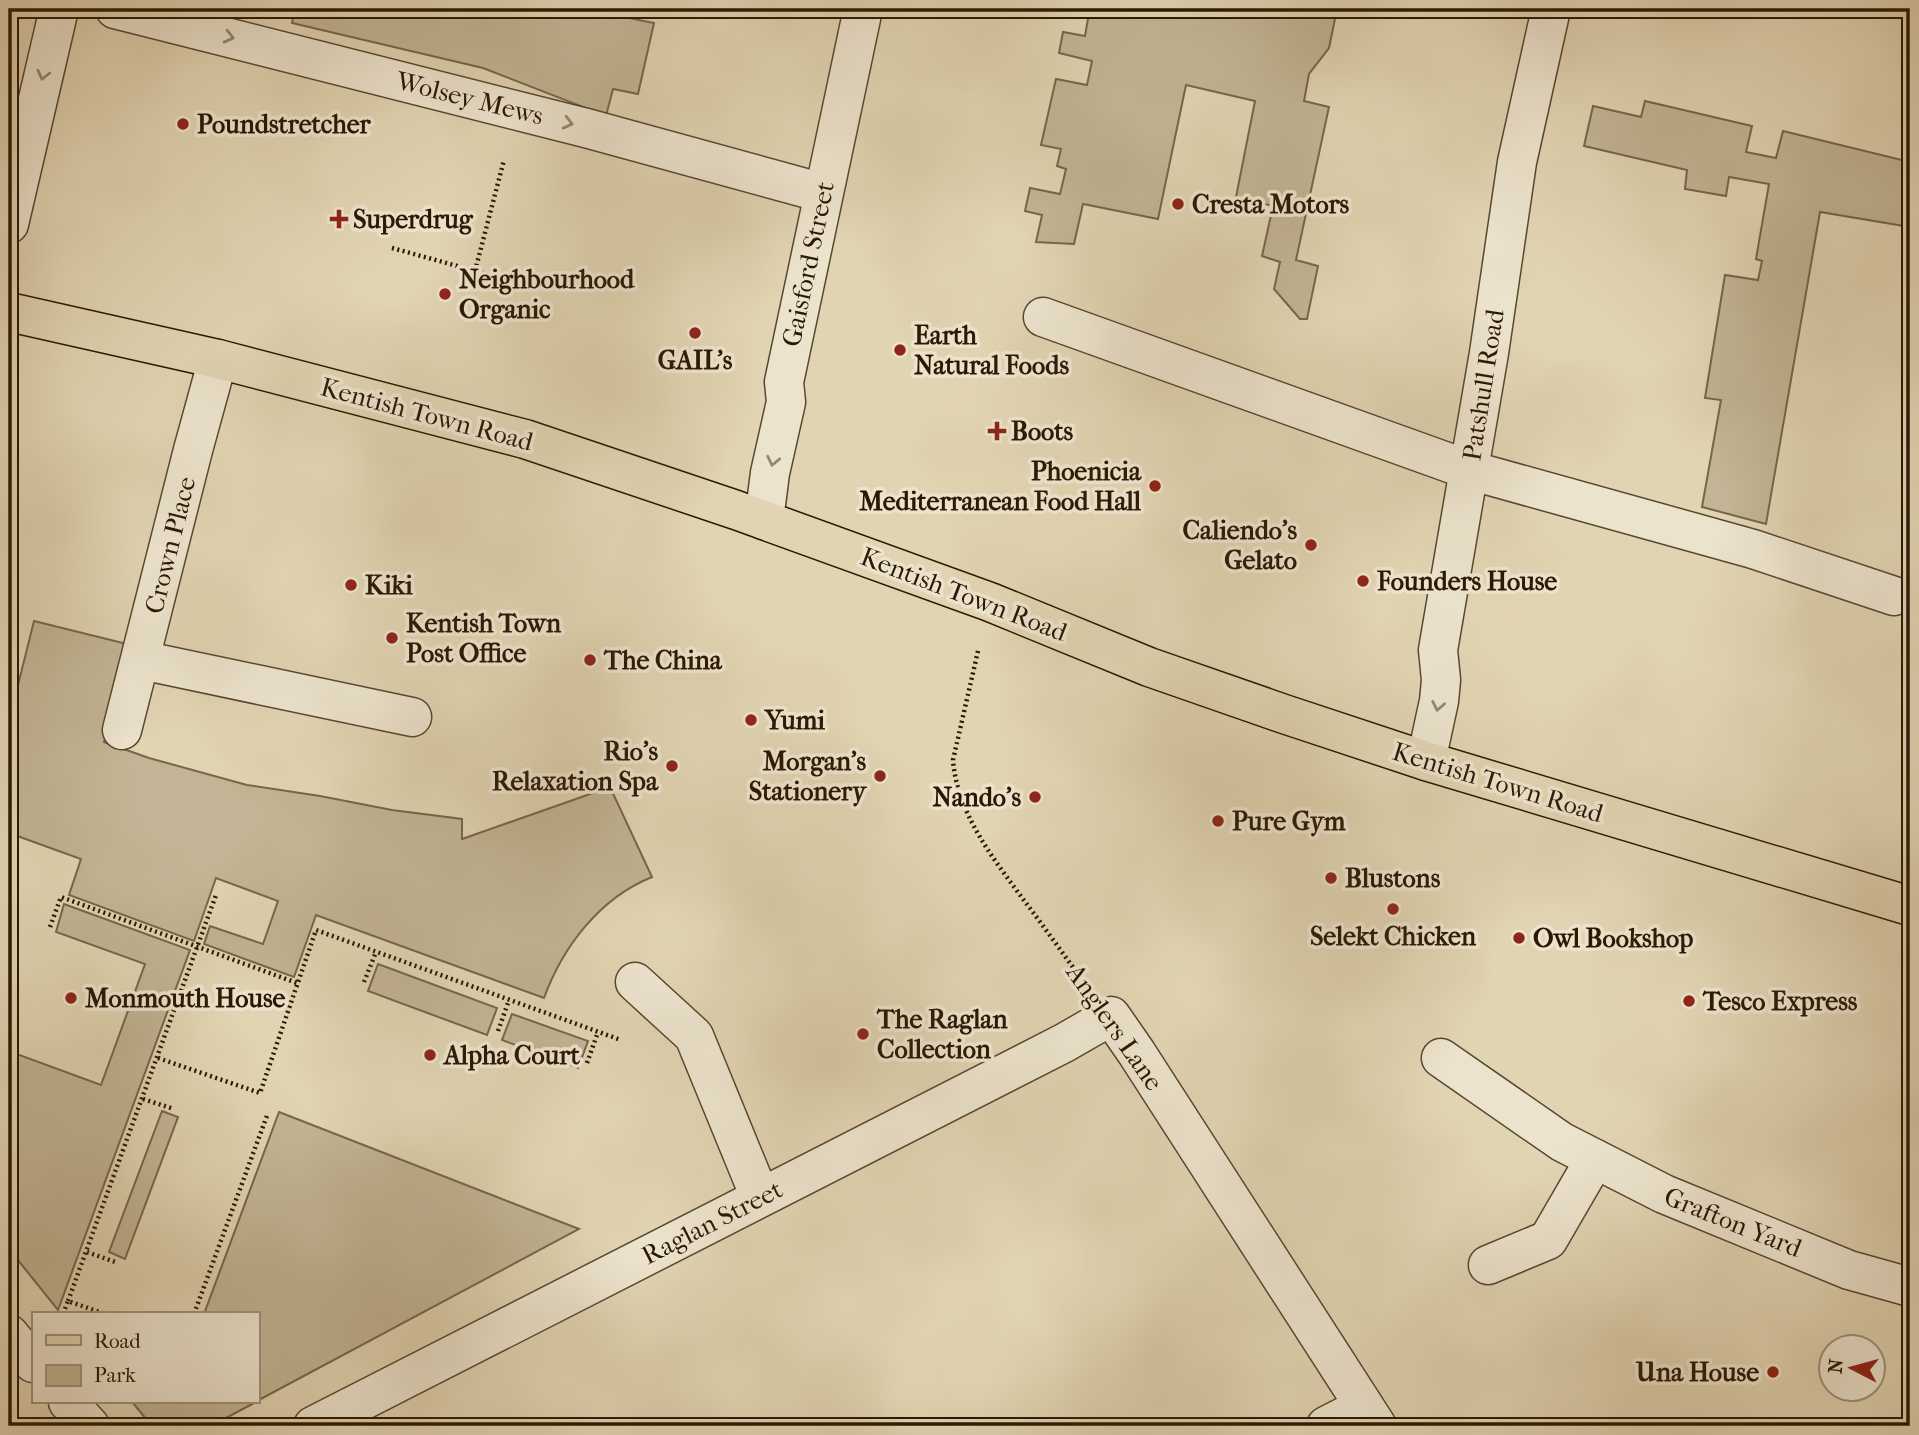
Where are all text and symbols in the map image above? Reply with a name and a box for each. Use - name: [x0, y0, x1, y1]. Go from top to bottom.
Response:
- one-way arrow: [223, 29, 235, 43]
- street label: Wolsey Mews: [392, 65, 547, 132]
- one-way arrow: [37, 69, 51, 81]
- place label: Poundstretcher: [197, 109, 372, 140]
- one-way arrow: [562, 115, 574, 129]
- marker: Poundstretcher: [175, 116, 191, 132]
- street label: Gaisford Street: [776, 178, 841, 349]
- place label: Cresta Motors: [1192, 189, 1350, 220]
- marker: Cresta Motors: [1170, 196, 1186, 212]
- place label: Superdrug: [353, 204, 474, 235]
- marker: Superdrug: [331, 211, 347, 227]
- place label: Neighbourhood Organic: [459, 264, 635, 325]
- marker: Neighbourhood Organic: [437, 286, 453, 302]
- street label: Patshull Road: [1456, 306, 1511, 463]
- place label: Earth Natural Foods: [914, 320, 1069, 381]
- marker: GAIL's: [687, 325, 703, 341]
- marker: Earth Natural Foods: [892, 342, 908, 358]
- place label: GAIL's: [658, 345, 733, 376]
- street label: Kentish Town Road: [317, 371, 537, 458]
- place label: Boots: [1011, 416, 1073, 447]
- marker: Boots: [989, 423, 1005, 439]
- one-way arrow: [766, 455, 781, 467]
- place label: Phoenicia Mediterranean Food Hall: [859, 456, 1142, 517]
- street label: Crown Place: [138, 473, 203, 617]
- marker: Phoenicia Mediterranean Food Hall: [1147, 478, 1163, 494]
- place label: Caliendo's Gelato: [1183, 515, 1297, 576]
- marker: Caliendo's Gelato: [1303, 537, 1319, 553]
- street label: Kentish Town Road: [856, 541, 1072, 648]
- place label: Founders House: [1376, 566, 1557, 597]
- place label: Kiki: [365, 570, 413, 601]
- marker: Founders House: [1355, 573, 1371, 589]
- marker: Kiki: [343, 577, 359, 593]
- place label: Kentish Town Post Office: [406, 608, 562, 669]
- marker: Kentish Town Post Office: [384, 630, 400, 646]
- place label: The China: [603, 645, 723, 676]
- marker: The China: [582, 652, 598, 668]
- one-way arrow: [1431, 700, 1446, 712]
- place label: Yumi: [763, 705, 825, 736]
- marker: Yumi: [743, 712, 759, 728]
- place label: Rio's Relaxation Spa: [492, 736, 659, 797]
- street label: Kentish Town Road: [1389, 736, 1608, 829]
- place label: Morgan's Stationery: [749, 746, 868, 807]
- marker: Rio's Relaxation Spa: [664, 758, 680, 774]
- marker: Morgan's Stationery: [872, 768, 888, 784]
- place label: Nando's: [933, 782, 1021, 813]
- marker: Nando's: [1027, 789, 1043, 805]
- place label: Pure Gym: [1232, 806, 1346, 837]
- marker: Pure Gym: [1210, 813, 1226, 829]
- place label: Blustons: [1345, 863, 1441, 894]
- marker: Blustons: [1323, 870, 1339, 886]
- marker: Selekt Chicken: [1385, 901, 1401, 917]
- place label: Selekt Chicken: [1310, 921, 1477, 952]
- place label: Owl Bookshop: [1533, 923, 1693, 954]
- marker: Owl Bookshop: [1511, 930, 1527, 946]
- street label: Anglers Lane: [1059, 957, 1170, 1097]
- place label: Monmouth House: [85, 983, 286, 1014]
- place label: Tesco Express: [1702, 986, 1858, 1017]
- marker: Monmouth House: [63, 990, 79, 1006]
- marker: Tesco Express: [1681, 993, 1697, 1009]
- place label: The Raglan Collection: [876, 1004, 1008, 1065]
- marker: The Raglan Collection: [855, 1026, 871, 1042]
- place label: Alpha Court: [442, 1040, 580, 1071]
- marker: Alpha Court: [422, 1047, 438, 1063]
- street label: Raglan Street: [637, 1173, 788, 1271]
- street label: Grafton Yard: [1660, 1181, 1807, 1264]
- legend: [32, 1312, 259, 1404]
- text: Road: [94, 1329, 141, 1353]
- north arrow: [1818, 1334, 1888, 1404]
- place label: Una House: [1635, 1357, 1759, 1388]
- text: N: [1824, 1357, 1848, 1375]
- text: Park: [94, 1363, 136, 1387]
- marker: Una House: [1765, 1364, 1781, 1380]

